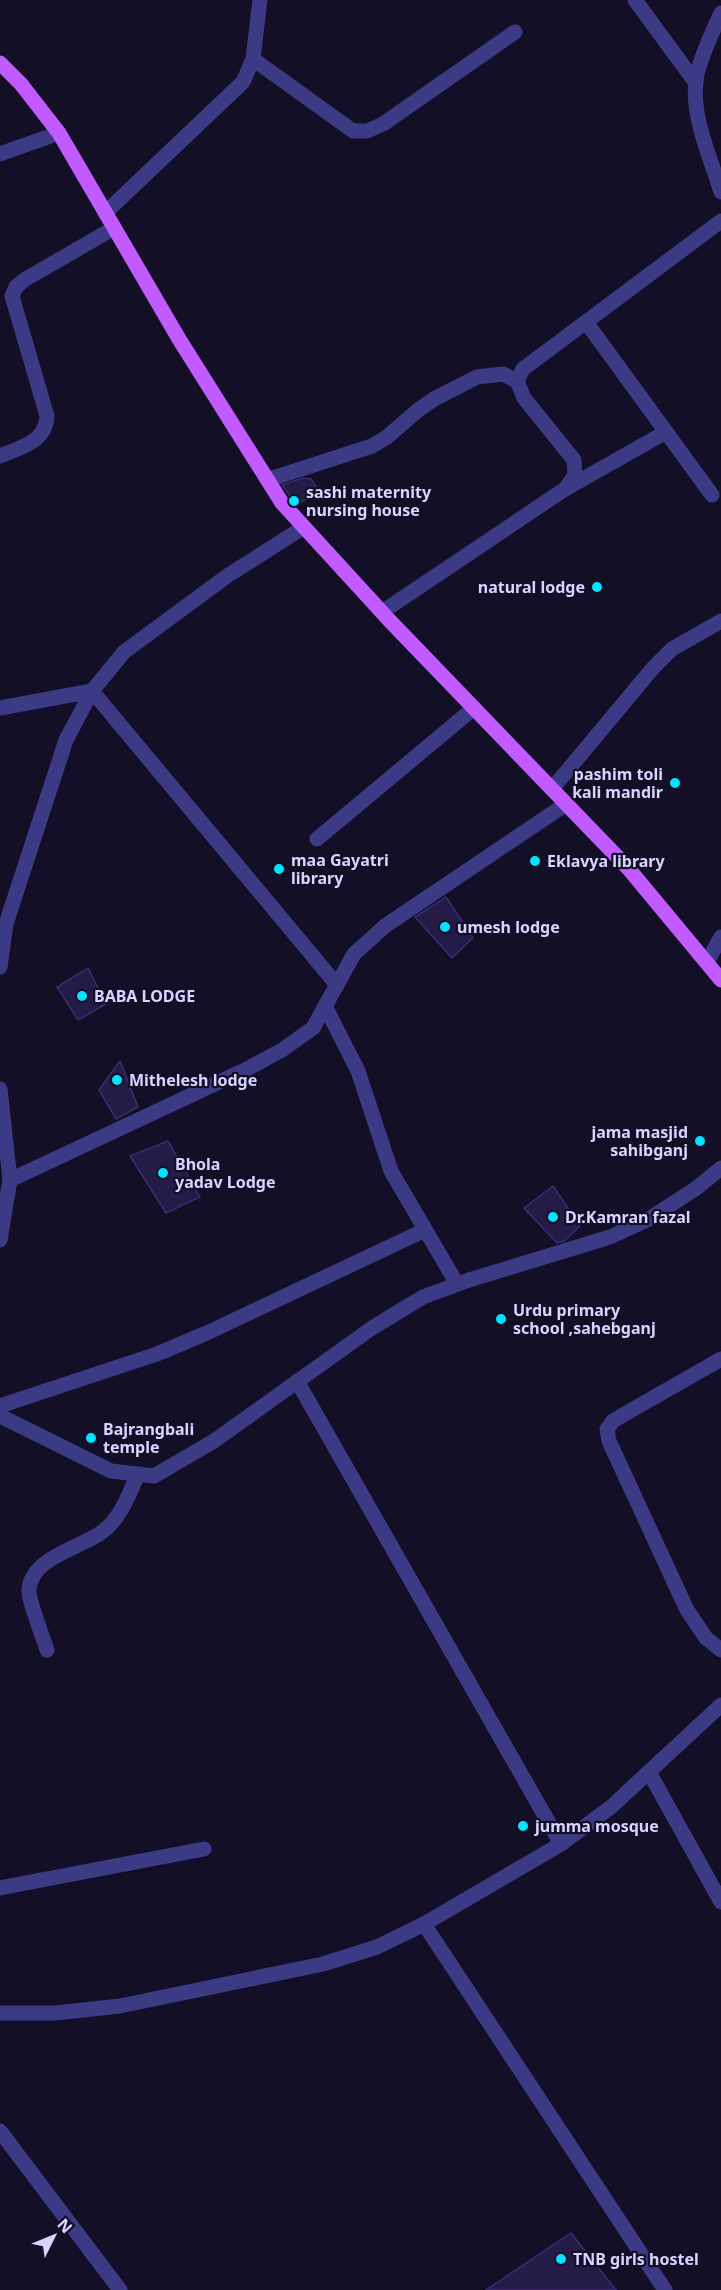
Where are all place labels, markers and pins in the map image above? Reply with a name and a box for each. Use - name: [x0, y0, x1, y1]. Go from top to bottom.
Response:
- place label: sashi maternity nursing house: [306, 481, 432, 521]
- marker: sashi maternity nursing house: [287, 494, 301, 508]
- place label: natural lodge: [478, 576, 585, 598]
- marker: natural lodge: [590, 580, 604, 594]
- place label: pashim toli kali mandir: [572, 763, 663, 803]
- marker: pashim toli kali mandir: [668, 776, 682, 790]
- place label: maa Gayatri library: [291, 849, 389, 889]
- place label: Eklavya library: [547, 850, 665, 872]
- marker: Eklavya library: [528, 854, 542, 868]
- marker: maa Gayatri library: [272, 862, 286, 876]
- place label: umesh lodge: [457, 916, 560, 938]
- marker: umesh lodge: [438, 920, 452, 934]
- place label: BABA LODGE: [94, 985, 195, 1007]
- marker: BABA LODGE: [75, 989, 89, 1003]
- place label: Mithelesh lodge: [129, 1069, 257, 1091]
- marker: Mithelesh lodge: [110, 1073, 124, 1087]
- place label: jama masjid sahibganj: [590, 1121, 688, 1161]
- marker: jama masjid sahibganj: [693, 1134, 707, 1148]
- place label: Bhola yadav Lodge: [175, 1153, 275, 1193]
- marker: Bhola yadav Lodge: [156, 1166, 170, 1180]
- place label: Dr.Kamran fazal: [565, 1206, 691, 1228]
- marker: Dr.Kamran fazal: [546, 1210, 560, 1224]
- place label: Urdu primary school ,sahebganj: [513, 1299, 656, 1339]
- marker: Urdu primary school ,sahebganj: [494, 1312, 508, 1326]
- place label: Bajrangbali temple: [103, 1418, 194, 1458]
- marker: Bajrangbali temple: [84, 1431, 98, 1445]
- place label: jumma mosque: [534, 1815, 659, 1837]
- marker: jumma mosque: [516, 1819, 530, 1833]
- place label: TNB girls hostel: [573, 2248, 699, 2270]
- marker: TNB girls hostel: [554, 2252, 568, 2266]

